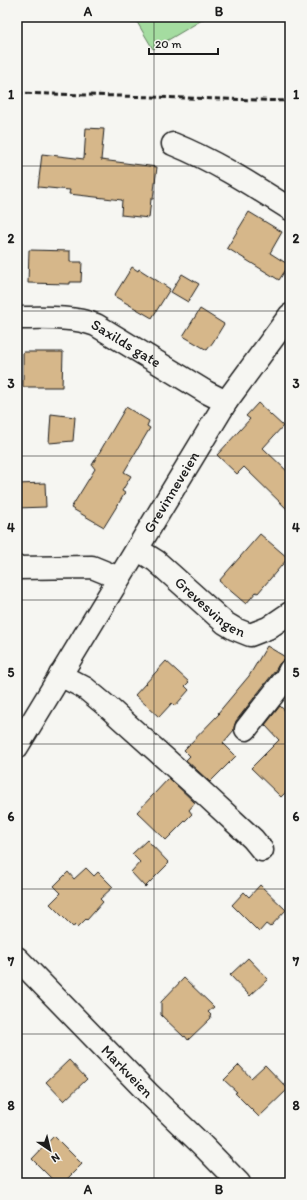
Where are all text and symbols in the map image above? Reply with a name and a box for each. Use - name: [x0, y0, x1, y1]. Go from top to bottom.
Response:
- text: A: [83, 4, 93, 19]
- text: B: [215, 4, 224, 19]
- scale bar: [149, 30, 218, 56]
- text: 20 m: [155, 37, 182, 51]
- text: 1: [8, 87, 14, 102]
- text: 1: [293, 87, 299, 102]
- text: 2: [8, 231, 15, 246]
- text: 2: [293, 231, 300, 246]
- street label: Saxilds gate: [88, 315, 164, 371]
- text: 3: [7, 376, 15, 391]
- text: 3: [292, 376, 300, 391]
- street label: Grevinneveien: [140, 448, 203, 536]
- text: 4: [7, 520, 15, 535]
- text: 4: [292, 520, 300, 535]
- street label: Grevesvingen: [171, 573, 248, 641]
- text: 5: [8, 665, 15, 680]
- text: 5: [293, 665, 300, 680]
- text: 6: [8, 809, 15, 824]
- text: 6: [293, 809, 300, 824]
- text: 7: [7, 954, 15, 969]
- text: 7: [292, 954, 300, 969]
- street label: Markveien: [97, 1041, 157, 1102]
- text: 8: [7, 1098, 15, 1113]
- text: 8: [292, 1098, 300, 1113]
- north arrow: [30, 1130, 70, 1170]
- text: N: [49, 1150, 62, 1165]
- text: A: [83, 1182, 93, 1197]
- text: B: [215, 1182, 224, 1197]

